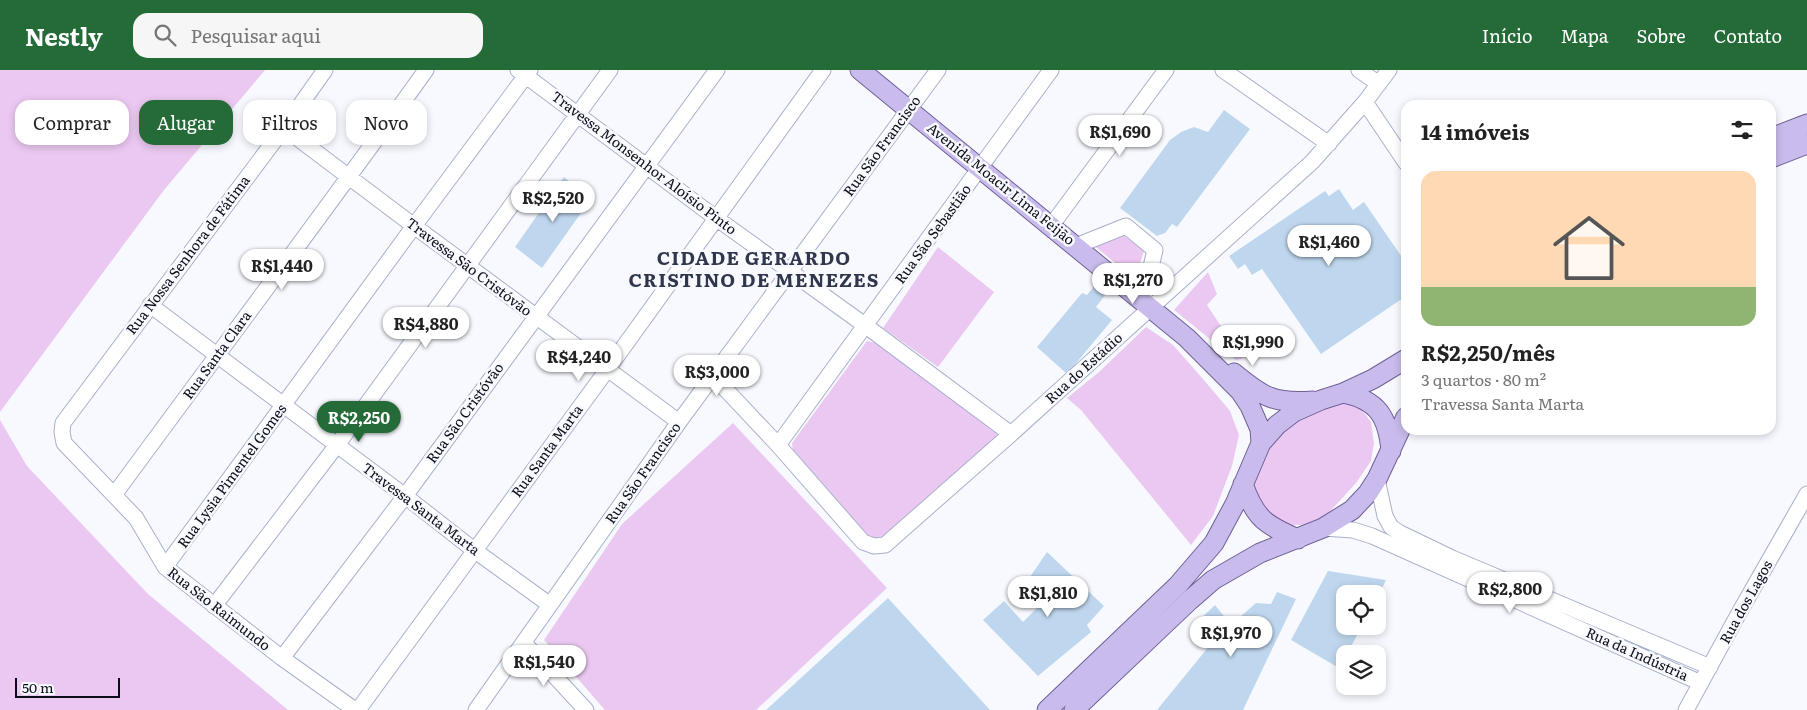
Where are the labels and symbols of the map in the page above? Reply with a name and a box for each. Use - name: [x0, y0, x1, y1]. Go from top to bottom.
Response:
- street label: Travessa Monsenhor Aloísio Pinto: [548, 86, 741, 239]
- street label: Rua São Francisco: [838, 91, 925, 200]
- pin: R$1,690: [1074, 114, 1166, 157]
- street label: Avenida Moacir Lima Feijão: [924, 117, 1080, 249]
- street label: Rua Nossa Senhora de Fátima: [121, 170, 254, 338]
- pin: R$2,520: [507, 180, 599, 223]
- street label: Rua São Sebastião: [889, 180, 975, 287]
- street label: Travessa São Cristóvão: [403, 212, 537, 320]
- pin: R$1,460: [1283, 224, 1375, 267]
- district label: CIDADE GERARDO CRISTINO DE MENEZES: [629, 243, 879, 293]
- pin: R$1,440: [236, 248, 328, 291]
- pin: R$1,270: [1087, 262, 1179, 305]
- street label: Rua Santa Clara: [177, 306, 255, 403]
- pin: R$4,880: [380, 306, 472, 349]
- pin: R$1,990: [1207, 324, 1299, 367]
- street label: Rua do Estádio: [1040, 327, 1126, 407]
- pin: R$4,240: [533, 340, 625, 382]
- pin: R$3,000: [671, 354, 763, 397]
- street label: Rua São Cristóvão: [421, 358, 508, 467]
- street label: Rua Lysia Pimentel Gomes: [172, 399, 290, 552]
- pin: R$2,250: [313, 400, 405, 443]
- street label: Rua Santa Marta: [506, 400, 587, 501]
- street label: Rua São Francisco: [600, 418, 685, 527]
- street label: Travessa Santa Marta: [359, 457, 485, 559]
- street label: Rua dos Lagos: [1714, 556, 1776, 647]
- street label: Rua São Raimundo: [164, 562, 275, 655]
- pin: R$2,800: [1464, 572, 1556, 614]
- pin: R$1,810: [1002, 576, 1094, 618]
- pin: R$1,970: [1185, 616, 1277, 658]
- street label: Rua da Indústria: [1583, 622, 1692, 685]
- pin: R$1,540: [498, 644, 590, 687]
- scale bar: [15, 675, 120, 698]

